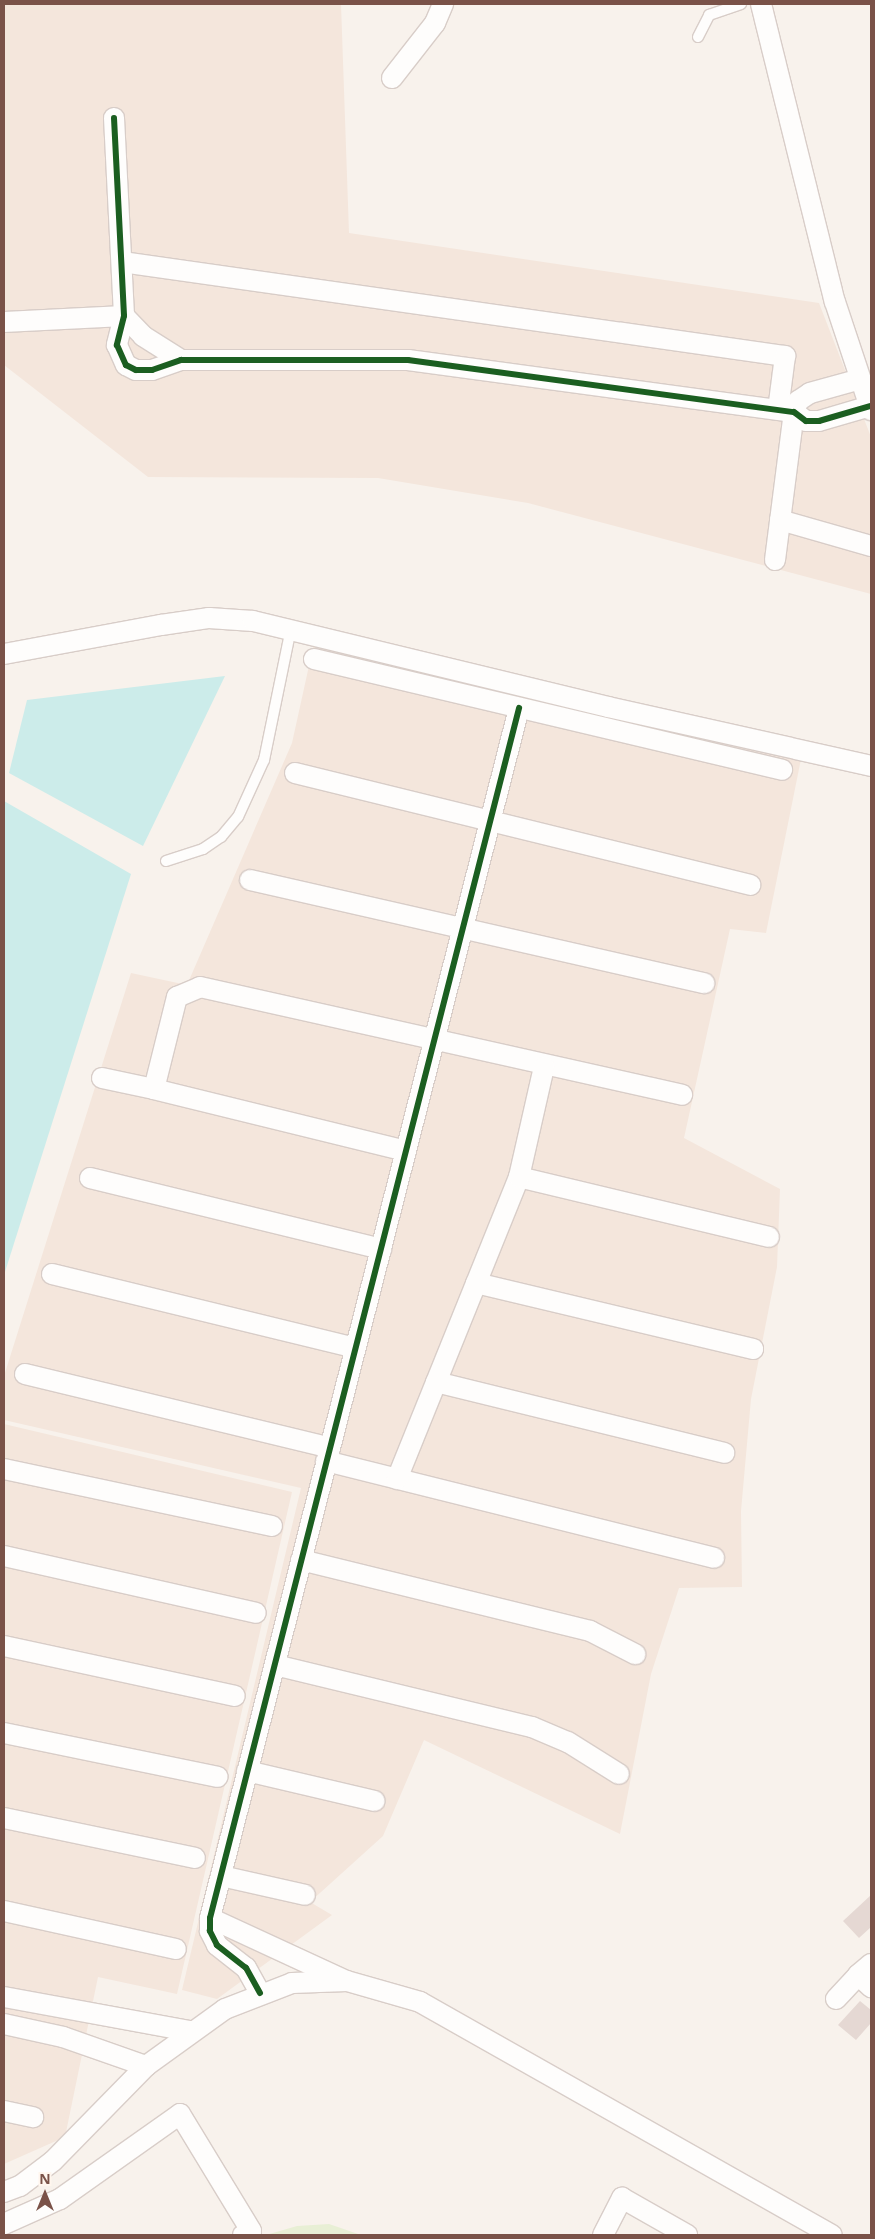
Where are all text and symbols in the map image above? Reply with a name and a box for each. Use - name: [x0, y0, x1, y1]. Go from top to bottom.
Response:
- north arrow: [20, 2169, 70, 2219]
- text: N: [39, 2169, 51, 2188]

